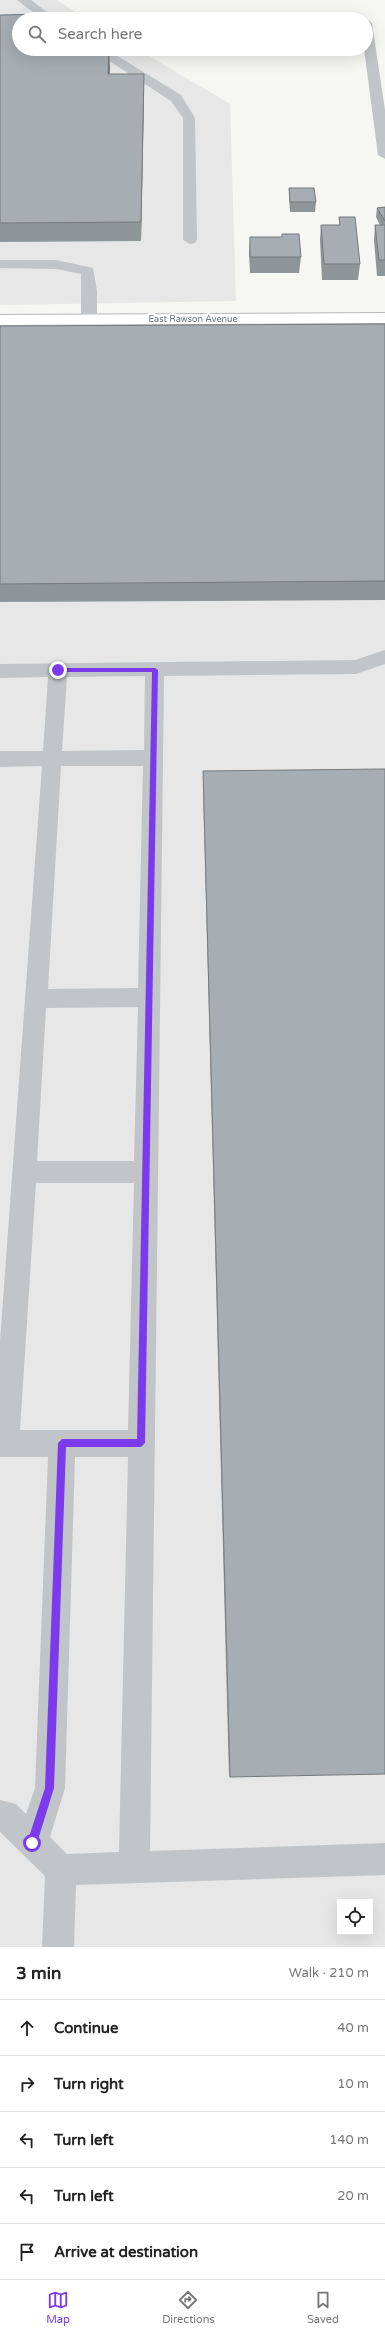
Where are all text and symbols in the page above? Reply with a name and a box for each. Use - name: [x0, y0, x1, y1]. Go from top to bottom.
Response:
- search box: [12, 12, 373, 56]
- icon: search: [26, 23, 48, 45]
- text: Search here: [58, 25, 142, 43]
- street label: East Rawson Avenue: [148, 314, 238, 325]
- route end: [49, 661, 67, 679]
- route start: [23, 1834, 41, 1852]
- map controls: [337, 1899, 373, 1935]
- button: locate: [337, 1899, 373, 1935]
- text: 3 min: [16, 1963, 61, 1984]
- text: Walk · 210 m: [289, 1965, 369, 1981]
- icon: ahead: [16, 2017, 38, 2039]
- text: Continue: [54, 2019, 118, 2037]
- text: 40 m: [337, 2020, 369, 2036]
- icon: right: [16, 2073, 38, 2095]
- text: Turn right: [54, 2075, 124, 2093]
- text: 10 m: [337, 2076, 369, 2092]
- icon: left: [16, 2129, 38, 2151]
- text: Turn left: [54, 2131, 114, 2149]
- text: 140 m: [329, 2132, 369, 2148]
- icon: left: [16, 2185, 38, 2207]
- text: Turn left: [54, 2187, 114, 2205]
- text: 20 m: [337, 2188, 369, 2204]
- icon: arrive: [16, 2241, 38, 2263]
- text: Arrive at destination: [54, 2243, 198, 2261]
- tab: Map: [46, 2289, 70, 2326]
- tab: Directions: [162, 2289, 215, 2326]
- tab: Saved: [307, 2289, 339, 2326]

